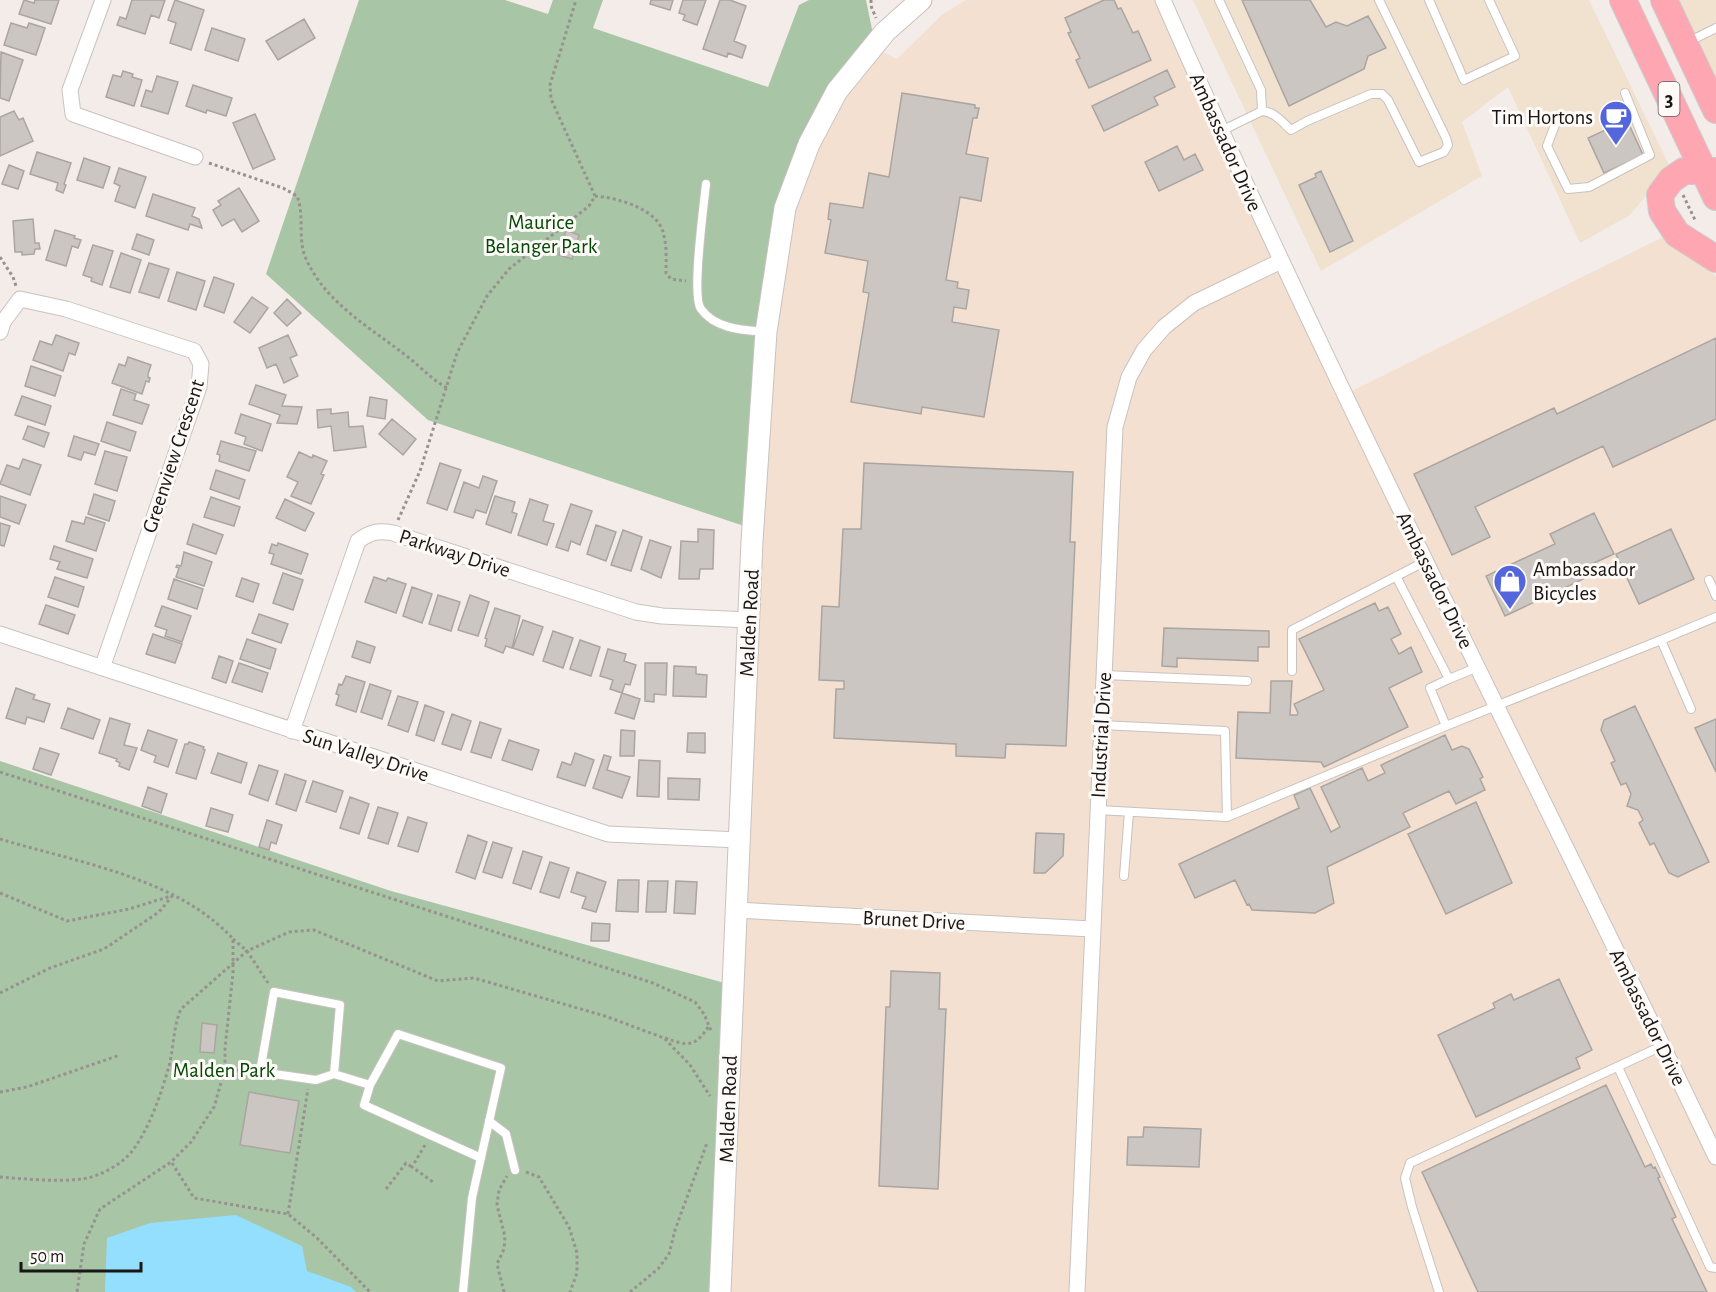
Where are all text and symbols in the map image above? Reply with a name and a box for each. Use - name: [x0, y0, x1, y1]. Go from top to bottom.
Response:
- street label: Ambassador Drive: [1186, 70, 1266, 215]
- road number: 3: [1658, 82, 1680, 116]
- cafe icon: Tim Hortons: [1598, 99, 1634, 146]
- place label: Tim Hortons: [1491, 107, 1593, 128]
- park label: Maurice Belanger Park: [485, 212, 598, 257]
- street label: Greenview Crescent: [139, 377, 208, 535]
- street label: Ambassador Drive: [1392, 508, 1477, 652]
- street label: Parkway Drive: [397, 526, 513, 581]
- place label: Ambassador Bicycles: [1533, 559, 1635, 604]
- shop icon: Ambassador Bicycles: [1492, 563, 1528, 610]
- street label: Malden Road: [736, 568, 763, 677]
- street label: Industrial Drive: [1088, 671, 1115, 799]
- street label: Sun Valley Drive: [300, 725, 432, 786]
- street label: Brunet Drive: [862, 907, 966, 934]
- street label: Ambassador Drive: [1605, 945, 1690, 1089]
- street label: Malden Road: [716, 1055, 741, 1163]
- park label: Malden Park: [173, 1060, 276, 1081]
- scale bar: [21, 1235, 141, 1273]
- text: 50 m: [30, 1248, 64, 1266]

